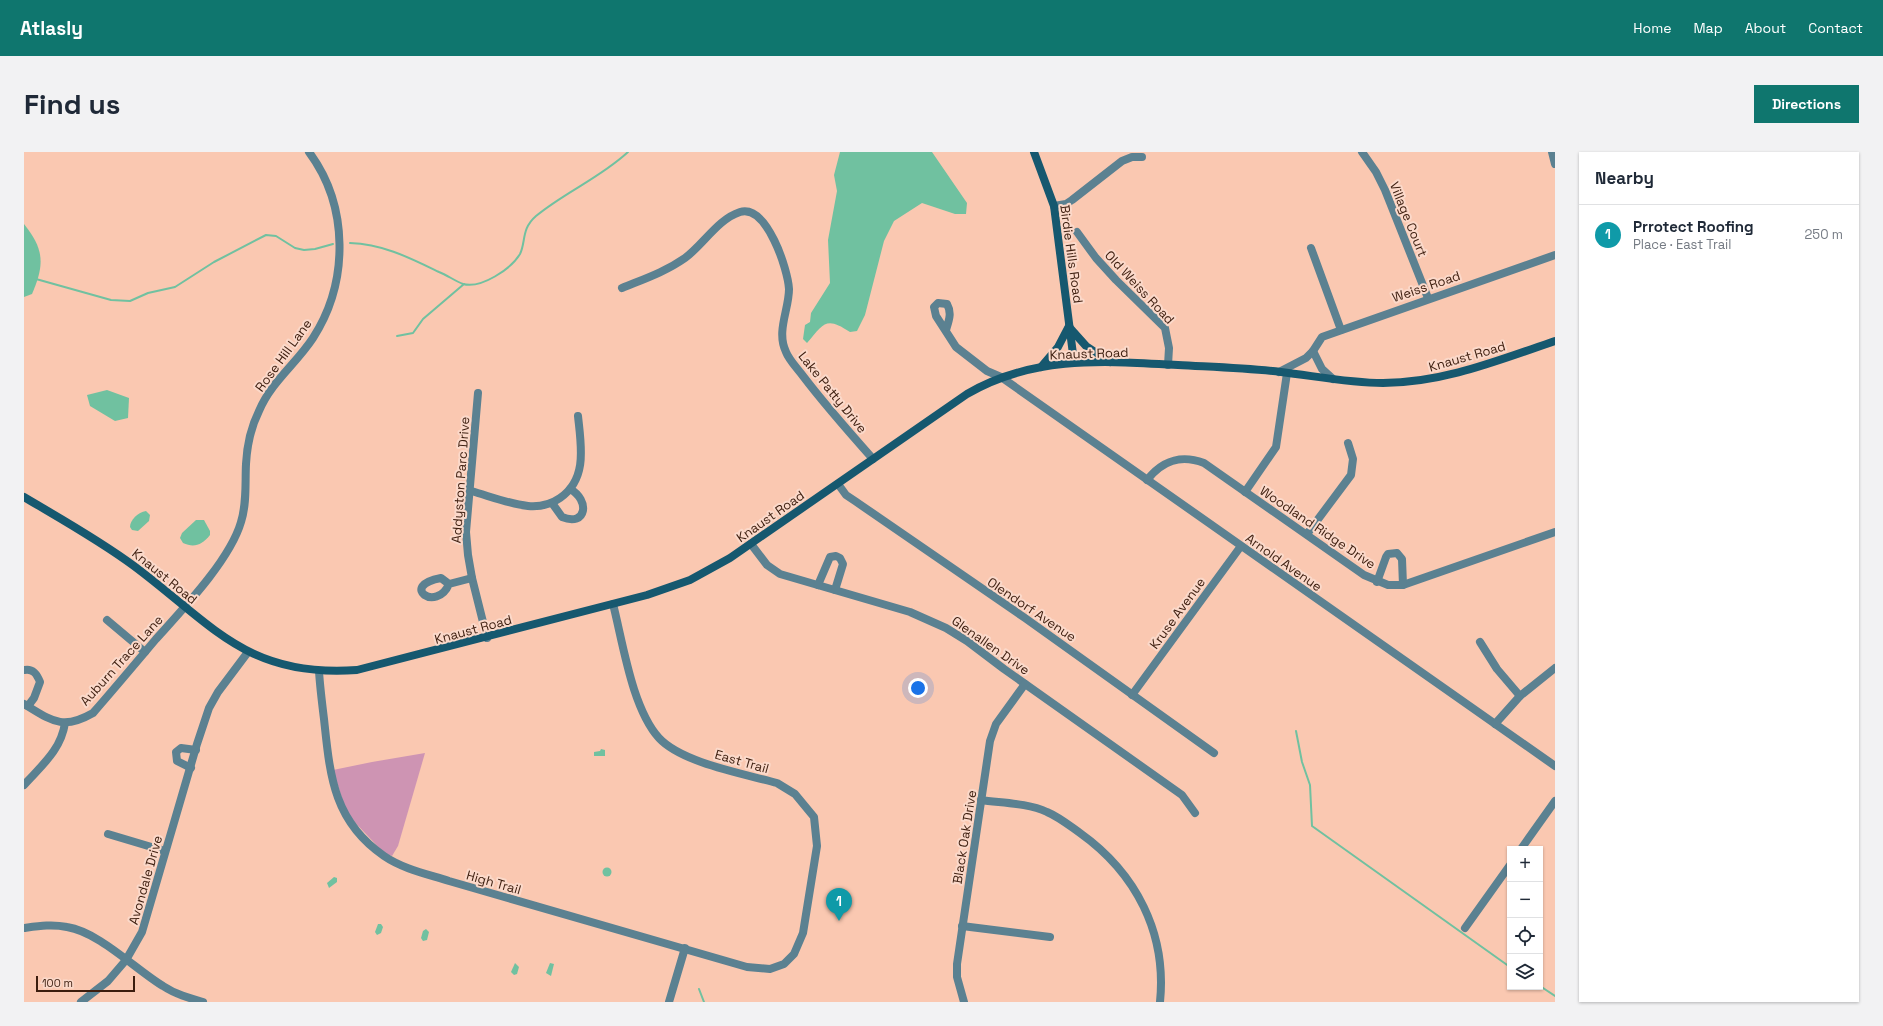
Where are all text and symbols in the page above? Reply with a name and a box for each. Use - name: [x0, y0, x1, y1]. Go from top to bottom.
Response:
- text: Atlasly: [20, 16, 83, 41]
- text: Home: [1633, 19, 1671, 37]
- text: Map: [1693, 19, 1723, 37]
- text: About: [1745, 19, 1786, 37]
- text: Contact: [1808, 19, 1863, 37]
- button: Directions: [1754, 85, 1859, 123]
- text: Find us: [24, 86, 121, 122]
- text: Nearby: [1595, 167, 1654, 189]
- street label: Village Court: [1386, 179, 1431, 259]
- street label: Birdie Hills Road: [1056, 204, 1087, 304]
- text: Prrotect Roofing: [1633, 217, 1754, 236]
- text: 1: [1605, 226, 1611, 243]
- text: 250 m: [1805, 226, 1843, 243]
- text: Place · East Trail: [1633, 236, 1732, 253]
- street label: Old Weiss Road: [1101, 247, 1178, 328]
- street label: Weiss Road: [1390, 267, 1463, 306]
- street label: Rose Hill Lane: [251, 316, 315, 395]
- street label: Knaust Road: [1427, 337, 1508, 376]
- street label: Knaust Road: [1049, 344, 1129, 363]
- street label: Lake Patty Drive: [795, 348, 871, 437]
- street label: Addyston Parc Drive: [448, 416, 473, 544]
- street label: Woodland Ridge Drive: [1256, 482, 1379, 573]
- street label: Knaust Road: [733, 487, 808, 546]
- street label: Arnold Avenue: [1242, 530, 1325, 595]
- street label: Knaust Road: [129, 545, 201, 608]
- street label: Olendorf Avenue: [984, 573, 1079, 645]
- street label: Kruse Avenue: [1146, 574, 1209, 652]
- street label: Knaust Road: [433, 611, 514, 648]
- street label: Auburn Trace Lane: [76, 612, 167, 709]
- street label: Glenallen Drive: [948, 612, 1033, 679]
- your location: [908, 678, 928, 698]
- street label: East Trail: [713, 746, 771, 777]
- street label: Black Oak Drive: [949, 789, 980, 885]
- street label: Avondale Drive: [125, 834, 166, 927]
- map controls: [1507, 846, 1543, 990]
- button: +: [1507, 846, 1543, 882]
- street label: High Trail: [464, 867, 523, 898]
- button: −: [1507, 882, 1543, 918]
- pin: 1: [826, 888, 852, 921]
- button: locate: [1507, 918, 1543, 954]
- button: layers: [1507, 954, 1543, 990]
- scale bar: [36, 974, 135, 993]
- text: 100 m: [42, 976, 73, 990]

